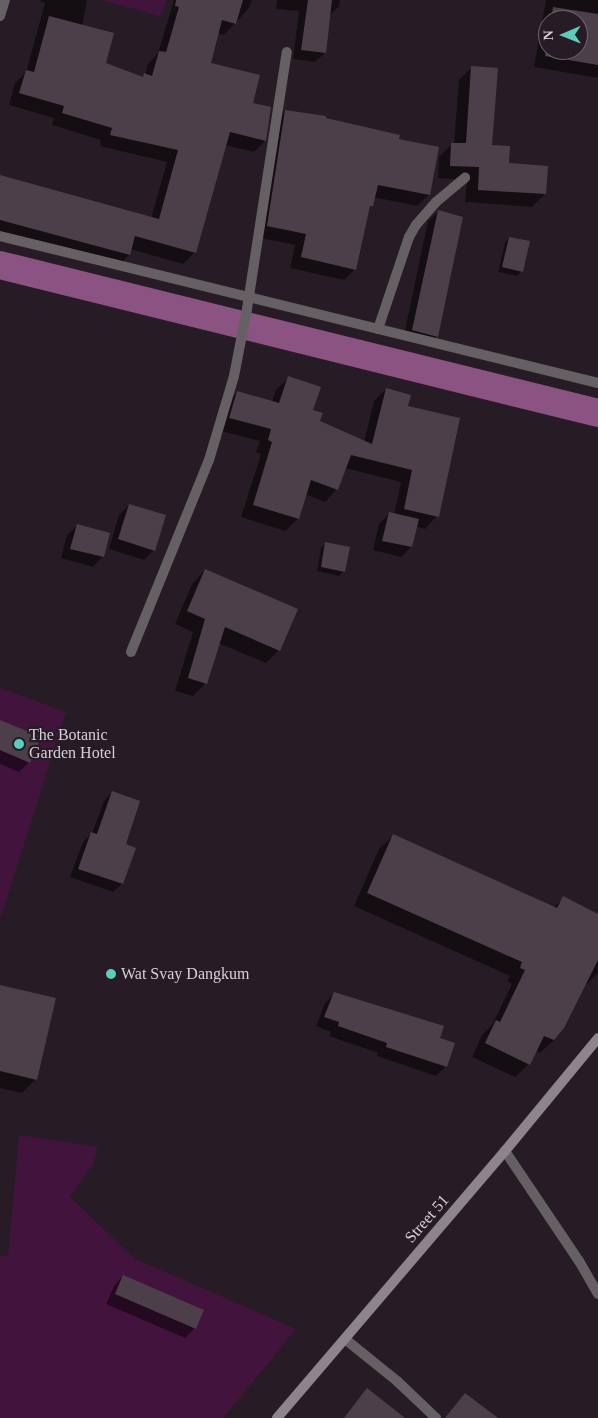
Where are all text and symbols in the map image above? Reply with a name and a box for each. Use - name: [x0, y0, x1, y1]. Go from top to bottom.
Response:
- north arrow: [538, 10, 588, 60]
- text: N: [541, 30, 556, 40]
- place label: The Botanic Garden Hotel: [29, 725, 116, 763]
- marker: The Botanic Garden Hotel: [13, 738, 25, 750]
- place label: Wat Svay Dangkum: [121, 964, 249, 984]
- marker: Wat Svay Dangkum: [105, 968, 117, 980]
- street label: Street 51: [401, 1191, 453, 1247]

